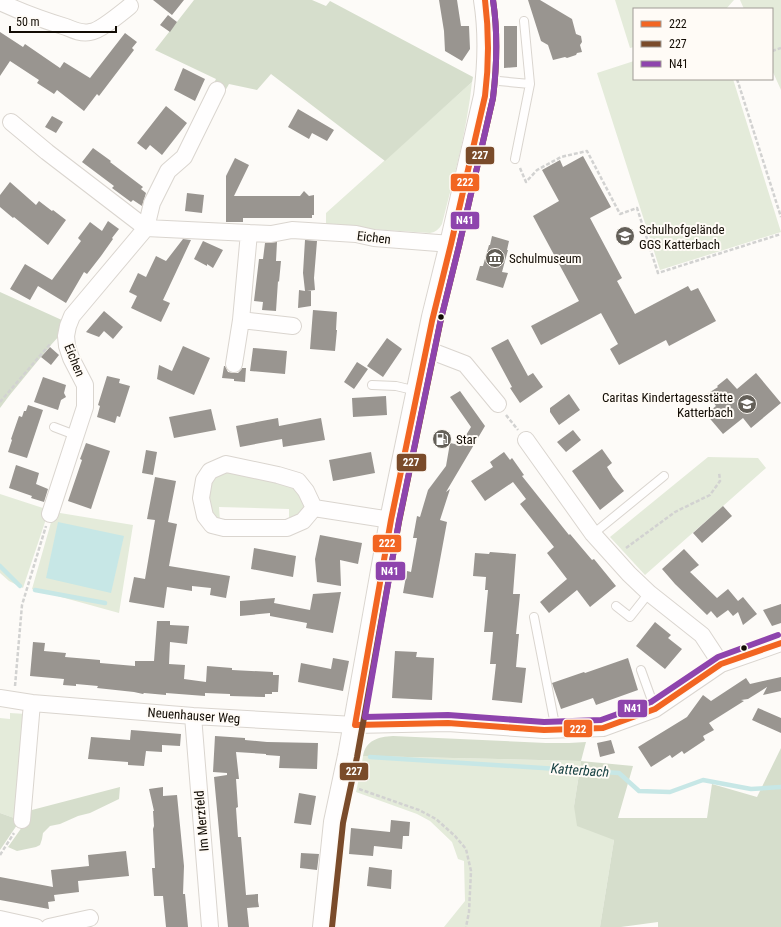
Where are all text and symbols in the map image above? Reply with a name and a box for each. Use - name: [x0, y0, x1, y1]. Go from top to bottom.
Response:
- scale bar: [10, 8, 116, 34]
- legend: [633, 8, 773, 80]
- text: 50 m: [16, 15, 40, 29]
- text: 222: [669, 17, 687, 31]
- text: 227: [669, 37, 687, 51]
- text: N41: [669, 57, 688, 71]
- line badge: 227: [465, 146, 495, 165]
- text: 227: [472, 149, 489, 162]
- line badge: 222: [450, 173, 480, 192]
- text: 222: [457, 176, 474, 189]
- line badge: N41: [450, 211, 480, 230]
- text: N41: [456, 214, 474, 227]
- place label: Schulhofgelände GGS Katterbach: [639, 222, 725, 252]
- school or university icon: Schulhofgelände GGS Katterbach: [614, 225, 636, 247]
- street label: Eichen: [356, 228, 392, 247]
- museum icon: Schulmuseum: [484, 247, 506, 269]
- place label: Schulmuseum: [509, 251, 581, 266]
- unlabelled marker: [436, 312, 446, 322]
- street label: Eichen: [61, 342, 88, 379]
- place label: Caritas Kindertagesstätte Katterbach: [602, 390, 733, 420]
- school or university icon: Caritas Kindertagesstätte Katterbach: [736, 393, 758, 415]
- fuel station icon: Star: [431, 428, 453, 450]
- place label: Star: [456, 432, 477, 447]
- line badge: 227: [396, 453, 427, 472]
- text: 227: [403, 456, 420, 469]
- line badge: 222: [372, 534, 402, 553]
- text: 222: [379, 537, 396, 550]
- line badge: N41: [375, 561, 406, 581]
- text: N41: [381, 565, 399, 578]
- unlabelled marker: [739, 643, 749, 653]
- line badge: N41: [617, 699, 648, 718]
- text: N41: [624, 702, 642, 715]
- street label: Neuenhauser Weg: [147, 705, 241, 726]
- line badge: 222: [563, 719, 593, 738]
- text: 222: [570, 723, 587, 736]
- water label: Katterbach: [550, 760, 610, 780]
- line badge: 227: [339, 762, 369, 781]
- text: 227: [346, 765, 363, 778]
- street label: Im Merzfeld: [191, 790, 212, 852]

